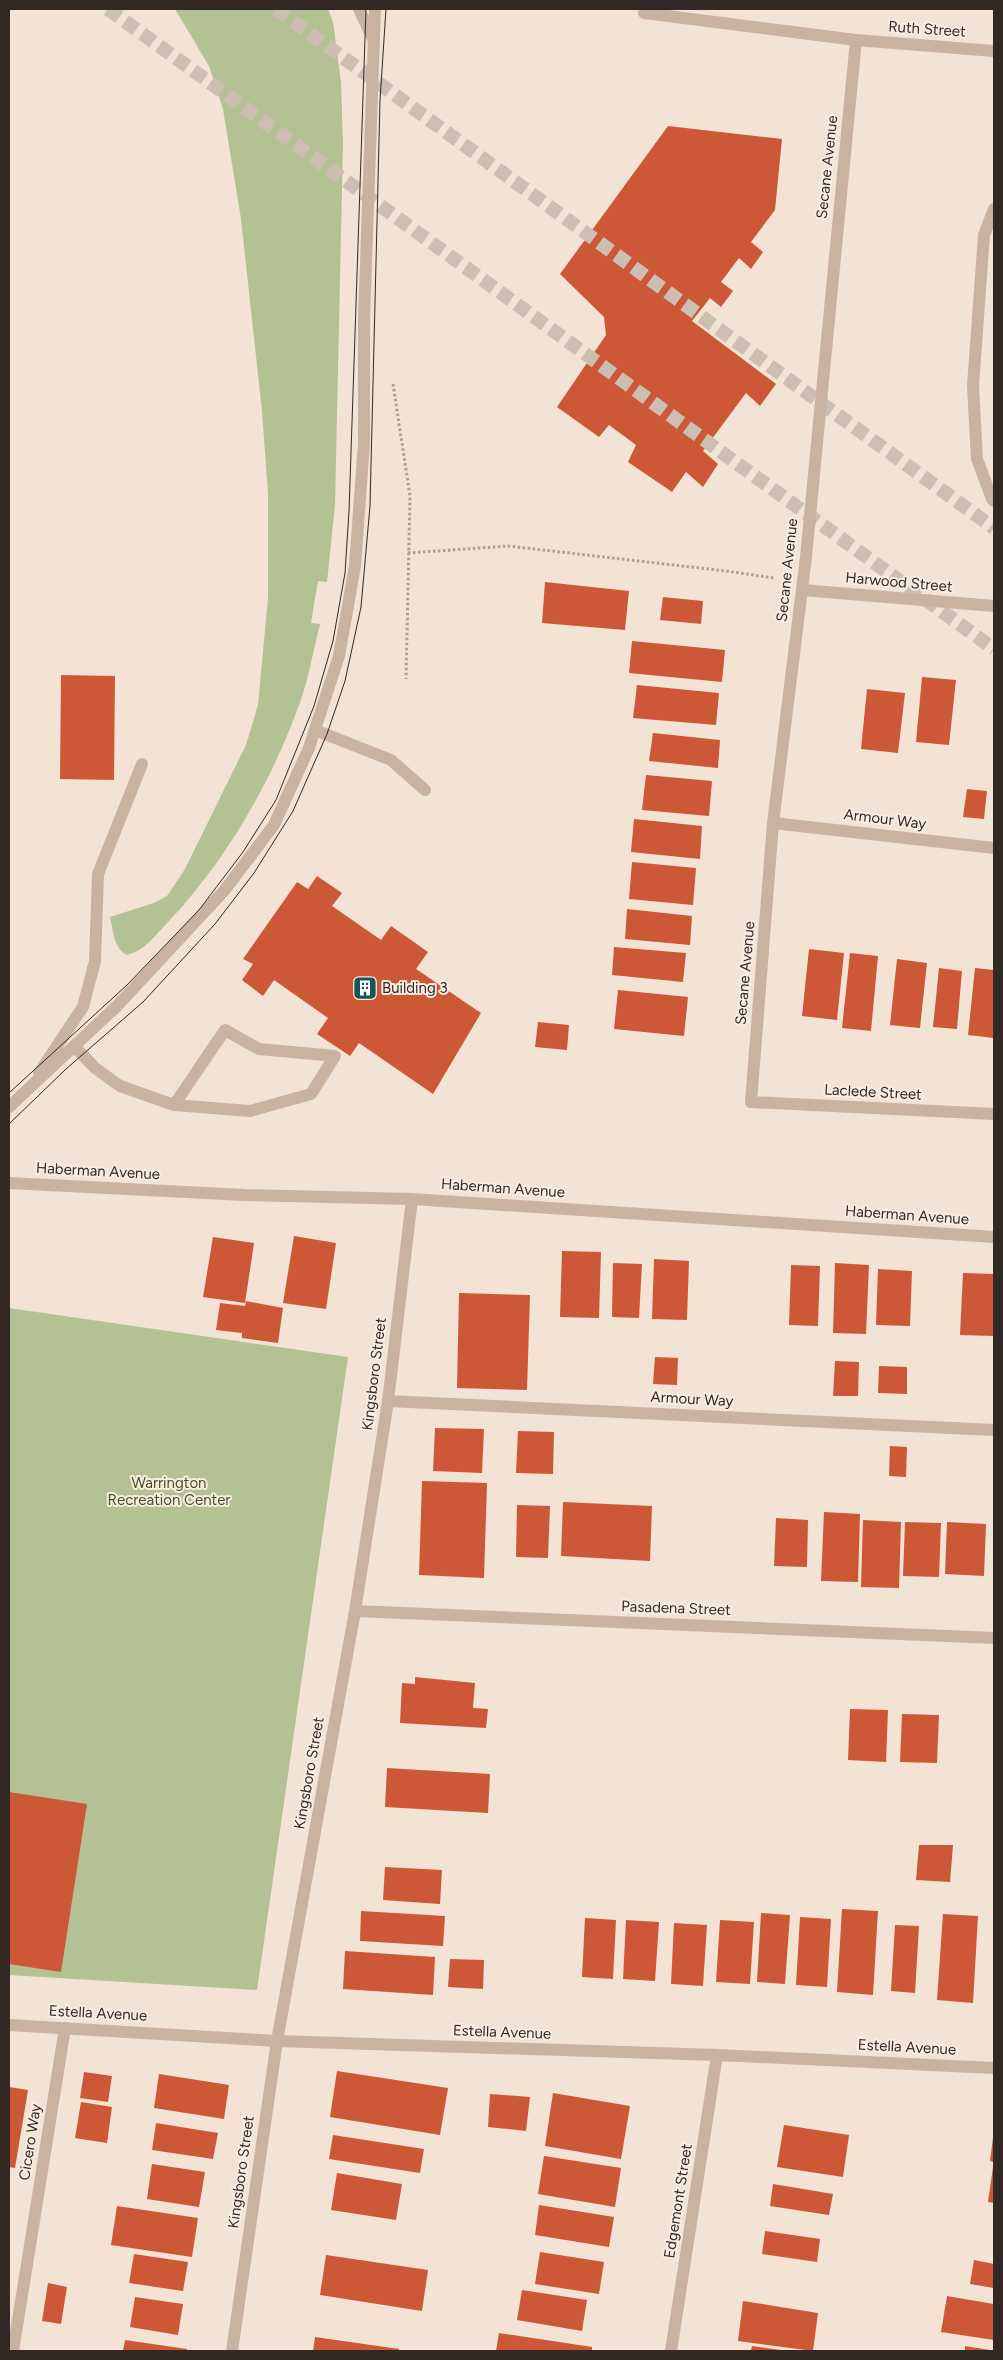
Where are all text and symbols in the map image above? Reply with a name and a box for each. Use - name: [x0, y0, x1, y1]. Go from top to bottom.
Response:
- street label: Ruth Street: [888, 17, 967, 41]
- street label: Secane Avenue: [813, 114, 841, 220]
- street label: Secane Avenue: [773, 517, 801, 623]
- street label: Harwood Street: [845, 568, 954, 596]
- street label: Armour Way: [843, 805, 927, 833]
- street label: Secane Avenue: [731, 920, 759, 1026]
- building icon: Building 3: [352, 975, 378, 1001]
- place label: Building 3: [382, 979, 448, 997]
- street label: Laclede Street: [824, 1080, 923, 1104]
- street label: Haberman Avenue: [36, 1159, 160, 1183]
- street label: Haberman Avenue: [440, 1175, 566, 1201]
- street label: Haberman Avenue: [844, 1202, 970, 1228]
- street label: Kingsboro Street: [358, 1316, 390, 1432]
- street label: Armour Way: [650, 1388, 734, 1410]
- park label: Warrington Recreation Center: [108, 1474, 230, 1509]
- street label: Pasadena Street: [621, 1597, 731, 1619]
- street label: Kingsboro Street: [290, 1715, 328, 1831]
- street label: Estella Avenue: [48, 2001, 148, 2025]
- street label: Estella Avenue: [453, 2021, 551, 2043]
- street label: Estella Avenue: [857, 2035, 957, 2059]
- street label: Cicero Way: [15, 2102, 45, 2182]
- street label: Kingsboro Street: [224, 2114, 258, 2230]
- street label: Edgemont Street: [660, 2142, 696, 2260]

